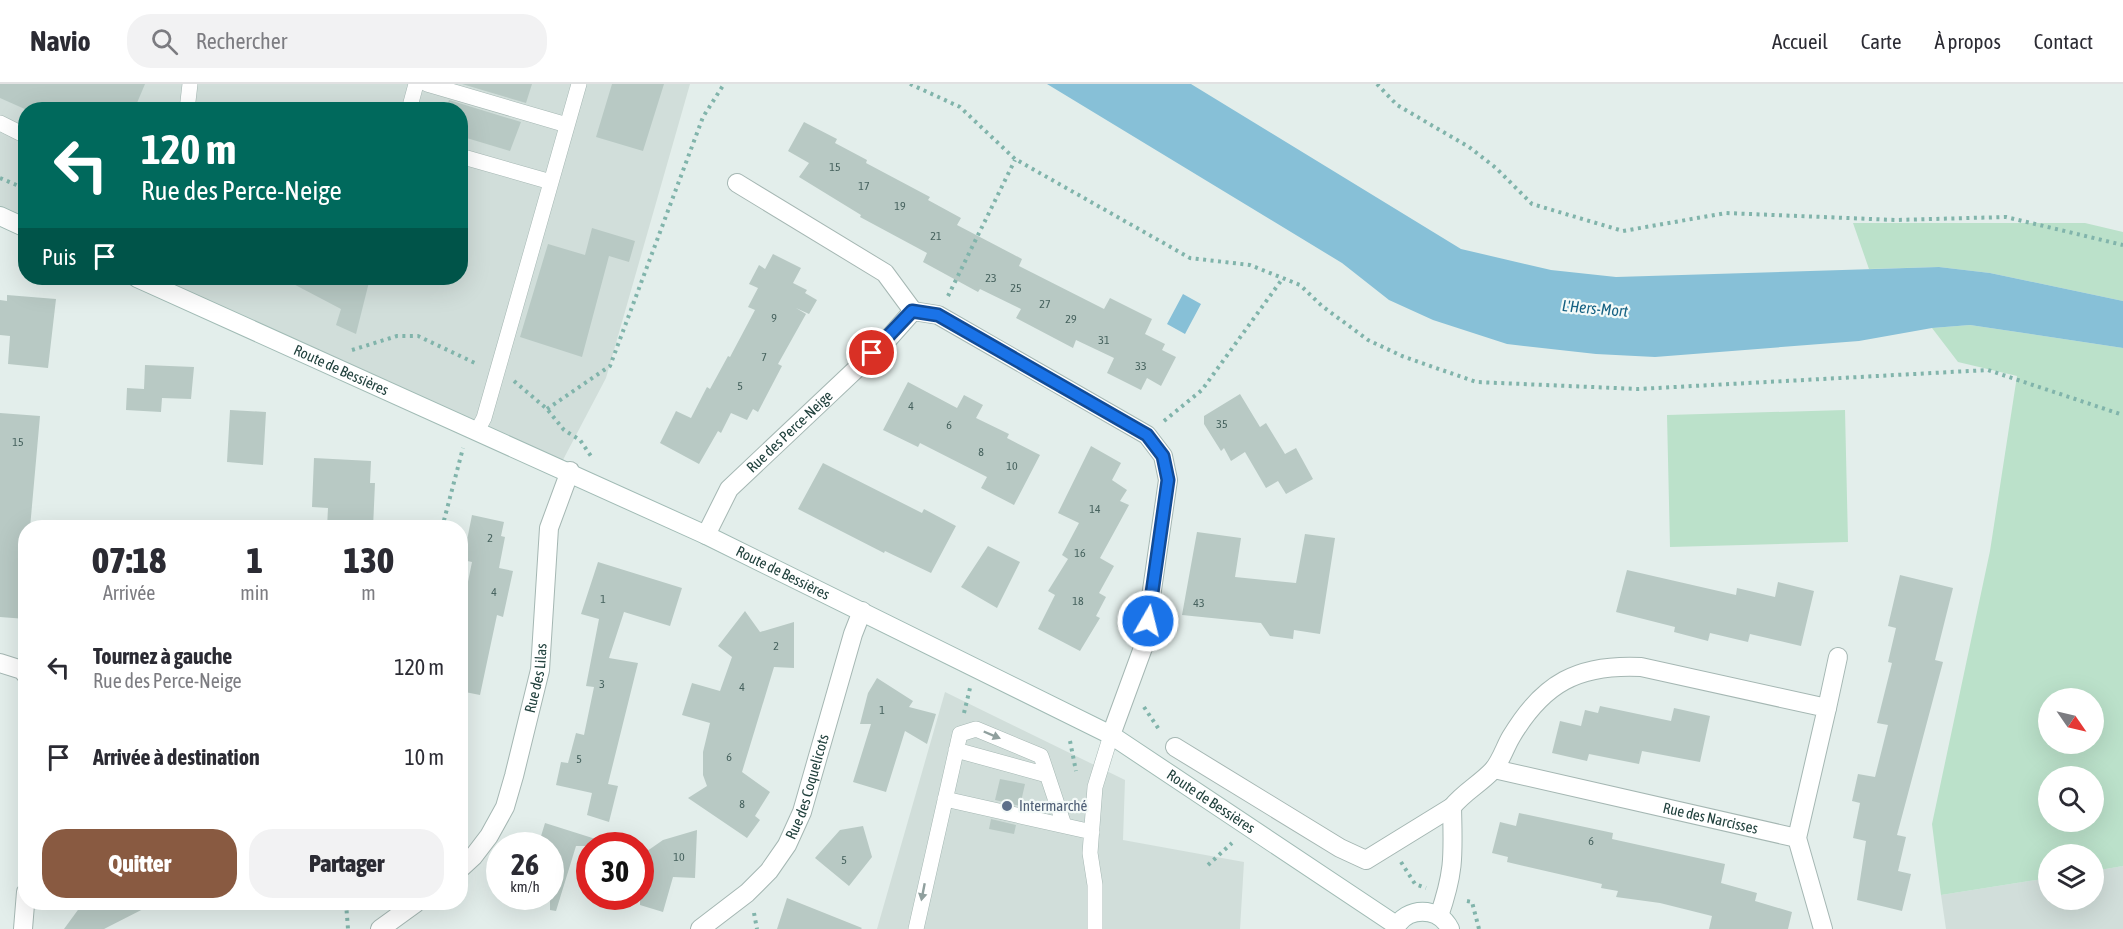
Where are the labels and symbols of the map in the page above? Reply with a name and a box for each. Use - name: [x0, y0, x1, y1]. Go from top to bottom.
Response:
- house number: 15: [829, 160, 841, 174]
- house number: 17: [858, 179, 870, 193]
- house number: 19: [894, 199, 906, 213]
- house number: 21: [930, 229, 942, 243]
- house number: 23: [985, 271, 997, 285]
- house number: 25: [1010, 281, 1022, 295]
- water label: L'Hers-Mort: [1561, 296, 1629, 320]
- house number: 27: [1039, 297, 1051, 311]
- house number: 9: [771, 311, 777, 325]
- house number: 29: [1065, 312, 1077, 326]
- pin: [846, 327, 897, 378]
- house number: 31: [1098, 333, 1110, 347]
- street label: Route de Bessières: [291, 341, 391, 399]
- house number: 7: [761, 350, 767, 364]
- house number: 33: [1135, 359, 1147, 373]
- house number: 5: [737, 379, 743, 393]
- street label: Rue des Perce-Neige: [743, 387, 836, 476]
- house number: 4: [908, 399, 914, 413]
- house number: 35: [1216, 417, 1228, 431]
- house number: 6: [946, 418, 952, 432]
- house number: 15: [12, 435, 24, 449]
- house number: 8: [978, 445, 984, 459]
- house number: 10: [1006, 459, 1018, 473]
- house number: 14: [1089, 502, 1101, 516]
- house number: 2: [487, 531, 493, 545]
- street label: Route de Bessières: [733, 542, 833, 603]
- house number: 16: [1074, 546, 1086, 560]
- house number: 4: [491, 585, 497, 599]
- position arrow: [1116, 589, 1180, 653]
- house number: 1: [600, 592, 606, 606]
- house number: 18: [1072, 594, 1084, 608]
- house number: 43: [1193, 596, 1205, 610]
- house number: 2: [773, 639, 779, 653]
- street label: Rue des Lilas: [521, 643, 550, 715]
- house number: 3: [599, 677, 605, 691]
- house number: 4: [739, 680, 745, 694]
- north arrow: [2038, 688, 2104, 754]
- house number: 1: [879, 703, 885, 717]
- one-way arrow: [983, 730, 1001, 740]
- street label: Rue des Coquelicots: [782, 732, 832, 842]
- house number: 6: [726, 750, 732, 764]
- house number: 5: [576, 752, 582, 766]
- street label: Route de Bessières: [1164, 766, 1258, 837]
- house number: 8: [739, 797, 745, 811]
- place label: Intermarché: [1019, 797, 1088, 814]
- marker: Intermarché: [1000, 799, 1014, 813]
- street label: Rue des Narcisses: [1661, 799, 1760, 837]
- speed limit sign: 30: [576, 832, 654, 910]
- house number: 6: [1588, 834, 1594, 848]
- house number: 10: [673, 850, 685, 864]
- house number: 5: [841, 853, 847, 867]
- one-way arrow: [918, 883, 927, 902]

